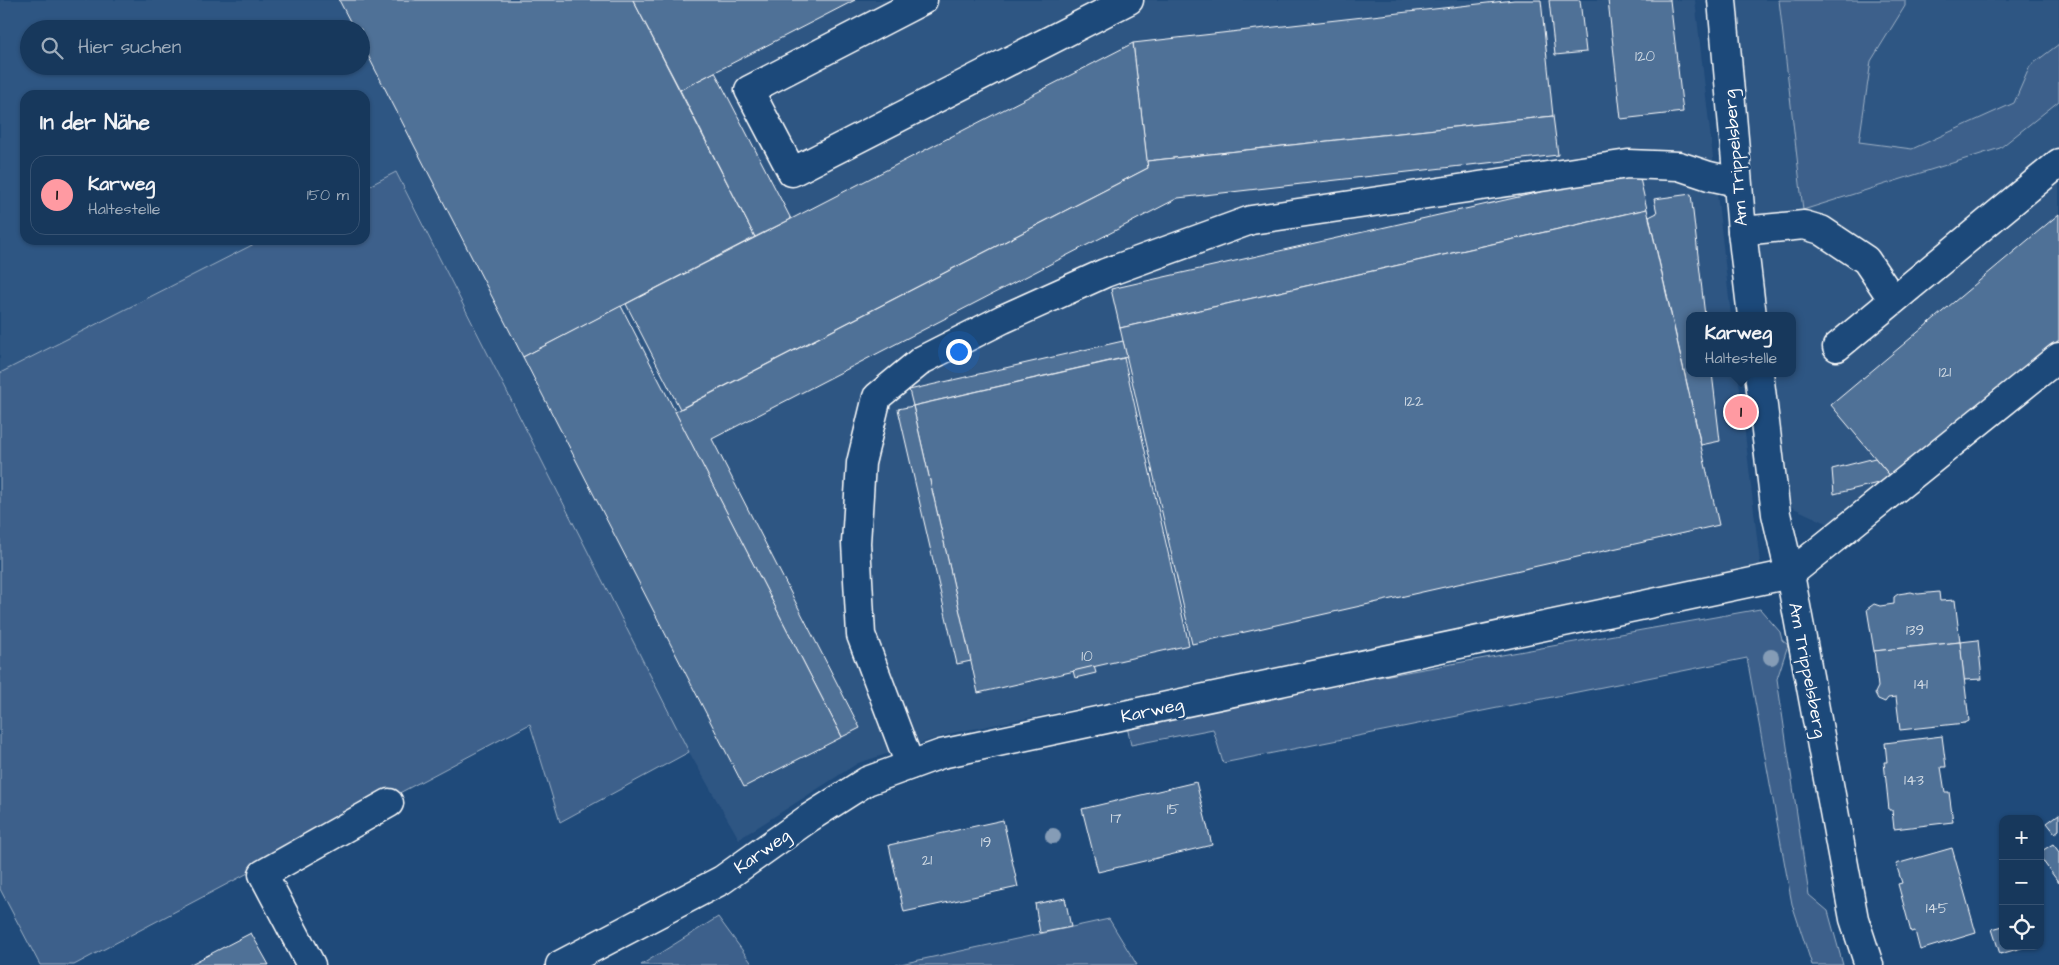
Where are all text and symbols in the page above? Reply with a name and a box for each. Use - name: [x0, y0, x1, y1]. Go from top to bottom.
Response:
- search box: [20, 20, 370, 75]
- icon: search: [38, 34, 66, 62]
- text: Hier suchen: [78, 34, 181, 61]
- house number: 120: [1635, 46, 1656, 67]
- street label: Am Trippelsberg: [1717, 88, 1755, 227]
- text: In der Nähe: [40, 108, 150, 137]
- text: Karweg: [88, 171, 155, 198]
- text: 1: [56, 184, 58, 206]
- text: 150 m: [307, 184, 349, 206]
- text: Haltestelle: [88, 198, 160, 220]
- popup: [1686, 312, 1796, 377]
- text: Karweg: [1705, 320, 1772, 347]
- your location: [946, 339, 972, 365]
- text: Haltestelle: [1705, 347, 1777, 369]
- house number: 121: [1939, 362, 1951, 383]
- house number: 122: [1404, 391, 1424, 412]
- pin: 1: [1725, 393, 1757, 431]
- street label: Am Trippelsberg: [1781, 600, 1833, 740]
- house number: 139: [1906, 620, 1924, 641]
- house number: 10: [1081, 646, 1093, 667]
- house number: 141: [1914, 674, 1928, 695]
- street label: Karweg: [1118, 692, 1186, 730]
- house number: 143: [1904, 770, 1924, 791]
- house number: 15: [1167, 799, 1180, 820]
- house number: 17: [1110, 808, 1122, 829]
- map controls: [1999, 815, 2044, 950]
- button: +: [1999, 815, 2044, 860]
- street label: Karweg: [729, 823, 796, 881]
- house number: 19: [981, 832, 991, 853]
- house number: 21: [922, 850, 932, 871]
- button: −: [1999, 860, 2044, 905]
- house number: 145: [1926, 898, 1949, 919]
- button: locate: [1999, 905, 2044, 950]

